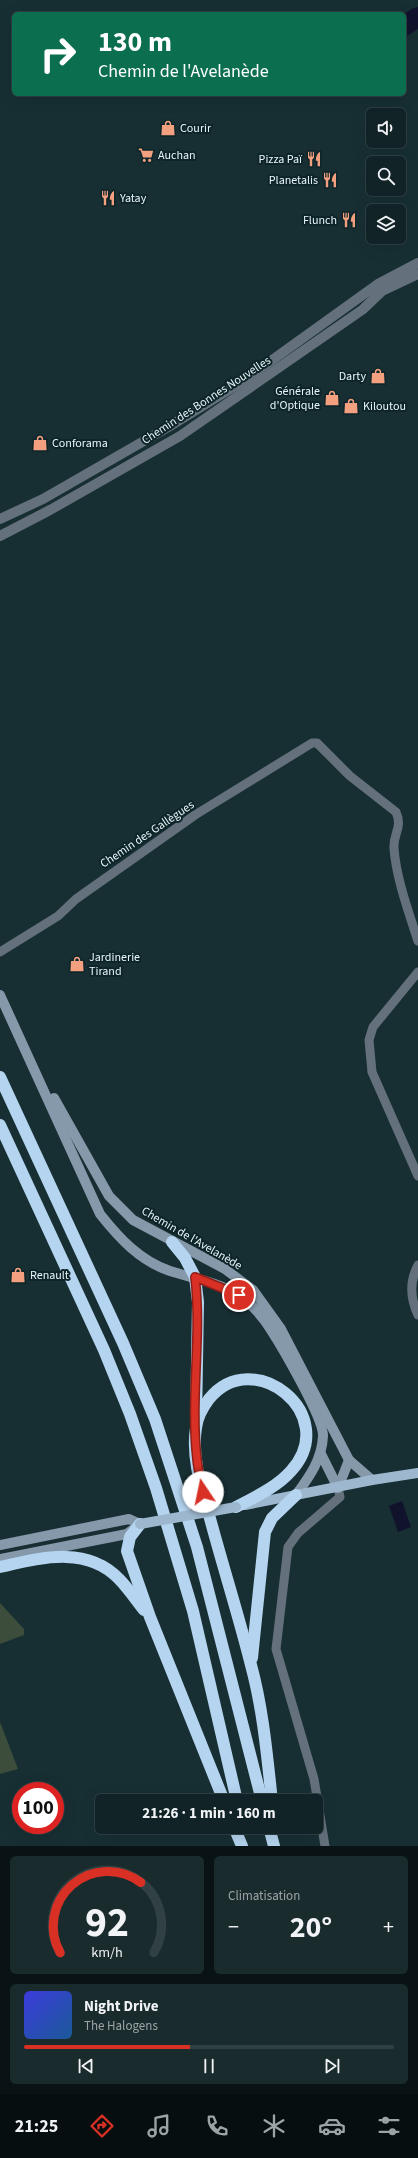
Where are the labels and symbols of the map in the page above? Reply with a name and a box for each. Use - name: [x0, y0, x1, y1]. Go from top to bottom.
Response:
- shop icon: Courir: [159, 119, 177, 137]
- place label: Courir: [180, 120, 212, 137]
- supermarket icon: Auchan: [137, 146, 155, 164]
- place label: Auchan: [158, 147, 196, 164]
- restaurant icon: Pizza Paï: [305, 150, 323, 168]
- place label: Pizza Paï: [259, 151, 303, 168]
- restaurant icon: Planetalis: [321, 171, 339, 189]
- place label: Planetalis: [269, 172, 318, 189]
- restaurant icon: Yatay: [99, 189, 117, 207]
- place label: Yatay: [119, 190, 147, 207]
- restaurant icon: Flunch: [340, 211, 358, 229]
- place label: Flunch: [303, 212, 337, 229]
- street label: Chemin des Bonnes Nouvelles: [138, 352, 274, 449]
- shop icon: Darty: [369, 367, 387, 385]
- place label: Darty: [339, 368, 366, 385]
- place label: Générale d'Optique: [270, 383, 320, 414]
- shop icon: Générale d'Optique: [323, 389, 341, 407]
- shop icon: Kiloutou: [342, 397, 360, 415]
- place label: Kiloutou: [363, 398, 406, 415]
- shop icon: Conforama: [31, 434, 49, 452]
- place label: Conforama: [52, 435, 108, 452]
- street label: Chemin des Gallègues: [97, 797, 198, 872]
- place label: Jardinerie Tirand: [89, 949, 140, 980]
- shop icon: Jardinerie Tirand: [68, 955, 86, 973]
- street label: Chemin de l'Avelanède: [138, 1203, 245, 1274]
- shop icon: Renault: [9, 1266, 27, 1284]
- place label: Renault: [30, 1267, 69, 1284]
- pin: [222, 1278, 256, 1312]
- position arrow: [182, 1471, 224, 1513]
- speed limit sign: 100: [12, 1782, 64, 1834]

